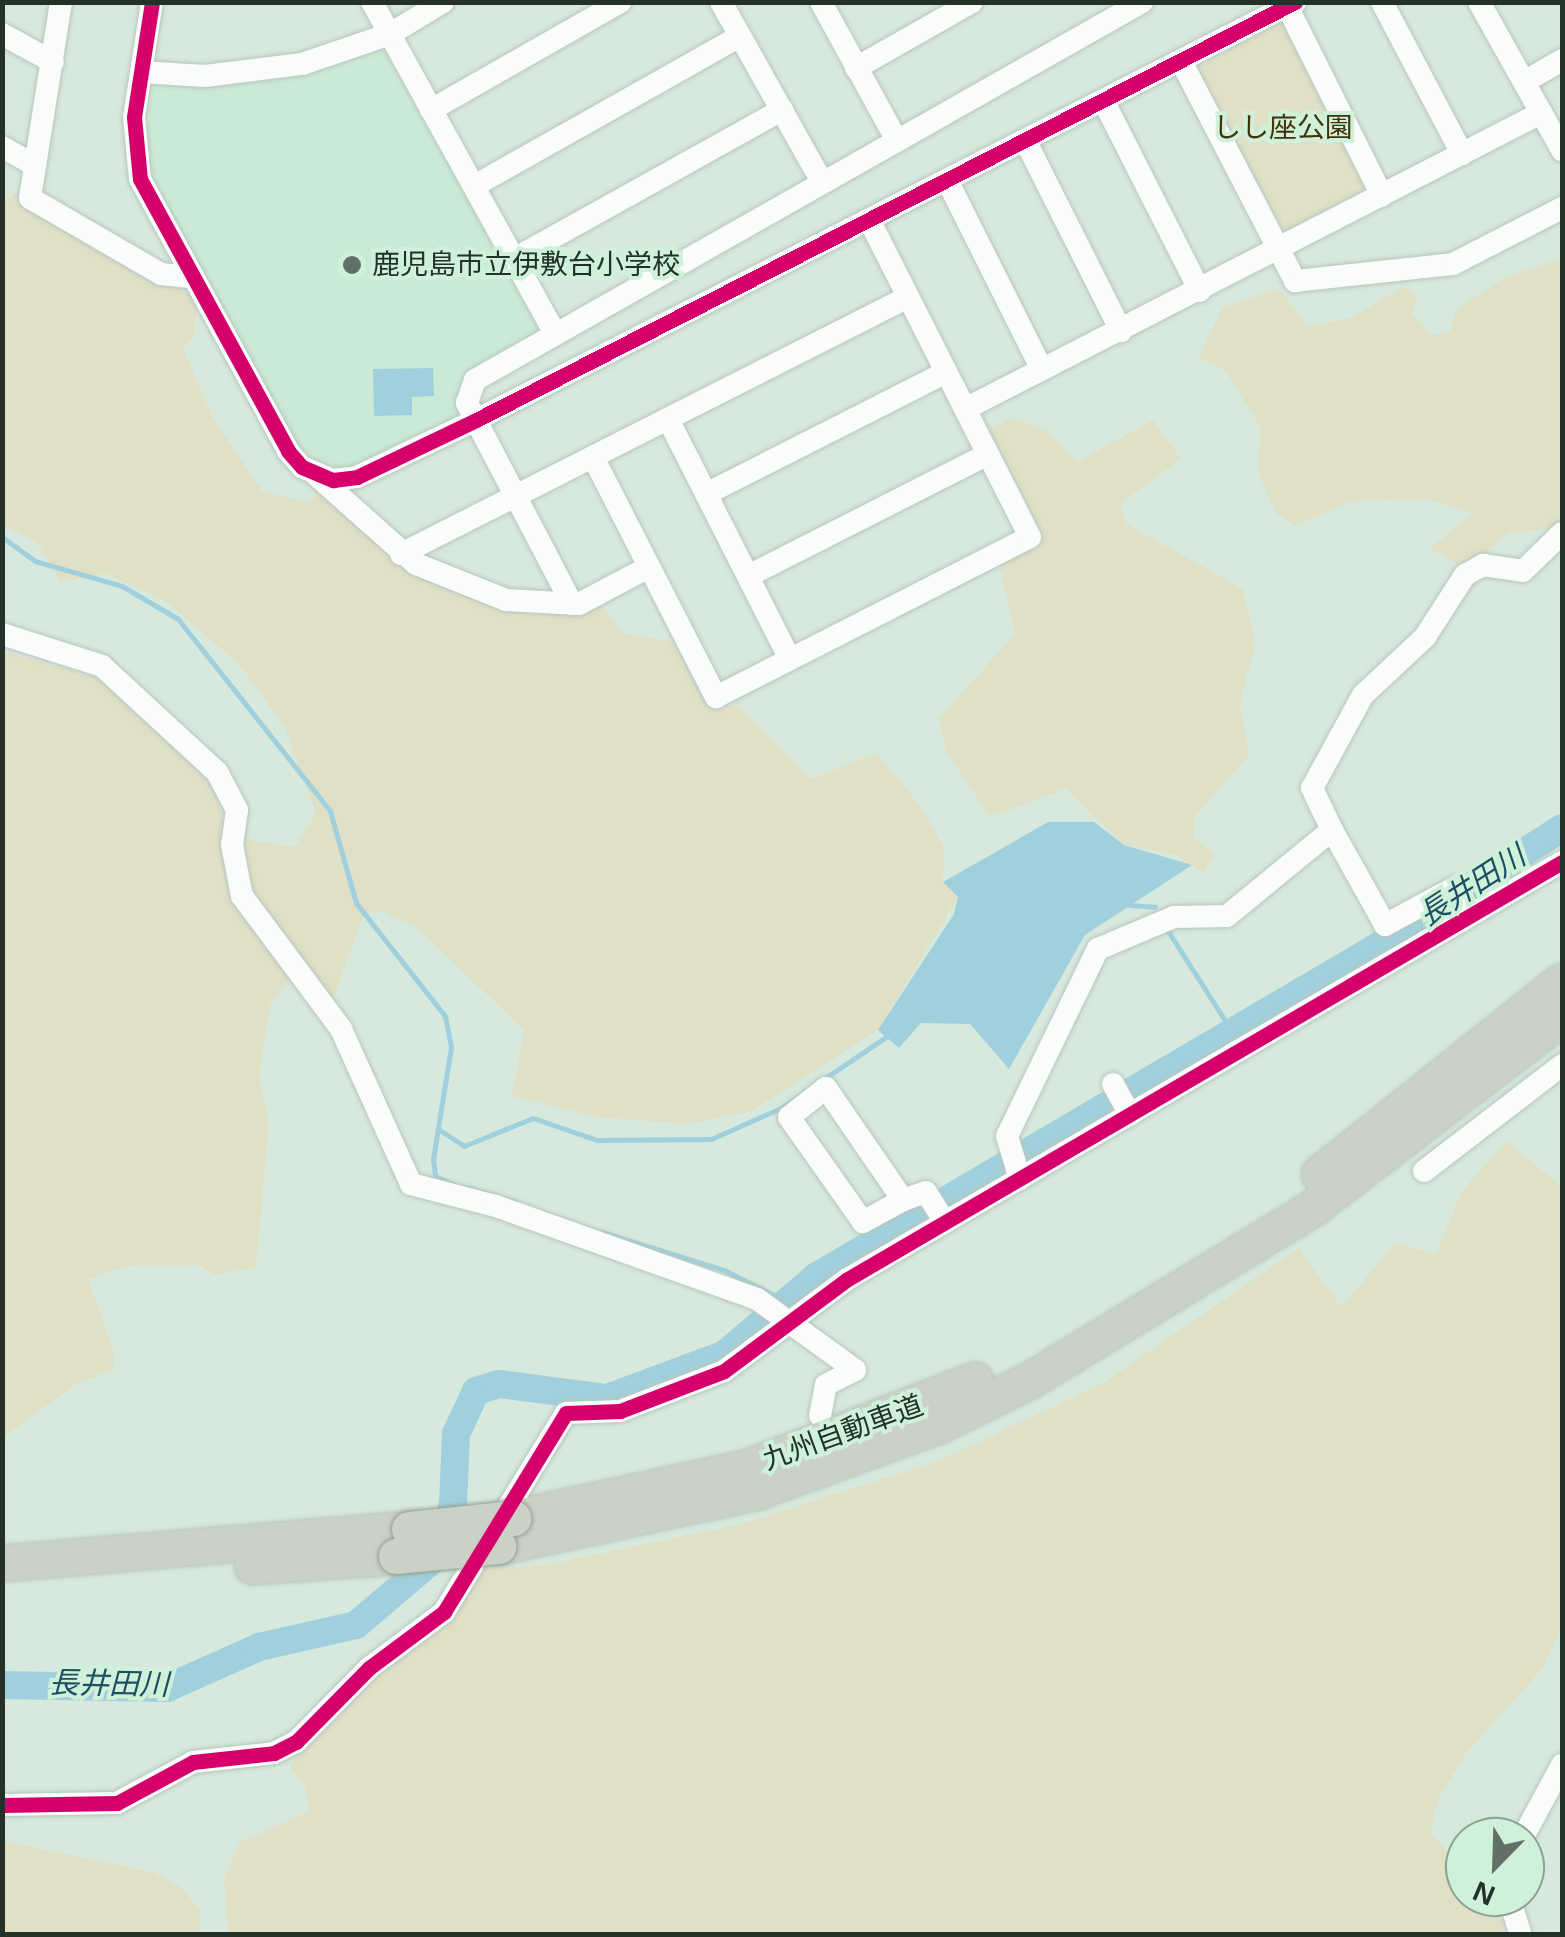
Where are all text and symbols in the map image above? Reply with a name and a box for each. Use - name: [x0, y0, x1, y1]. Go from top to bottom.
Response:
- park label: しし座公園: [1213, 111, 1353, 145]
- place label: 鹿児島市立伊敷台小学校: [372, 248, 680, 282]
- marker: 鹿児島市立伊敷台小学校: [341, 254, 363, 276]
- water label: 長井田川: [1412, 838, 1532, 934]
- street label: 九州自動車道: [758, 1388, 928, 1478]
- water label: 長井田川: [49, 1665, 169, 1703]
- north arrow: [1445, 1817, 1545, 1917]
- text: N: [1469, 1875, 1499, 1911]

